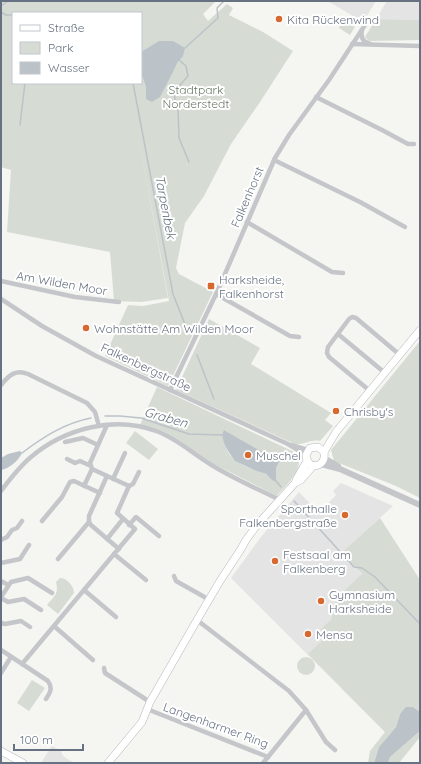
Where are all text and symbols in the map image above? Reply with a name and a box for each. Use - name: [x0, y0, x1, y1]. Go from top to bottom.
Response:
- legend: [12, 12, 142, 84]
- place label: Kita Rückenwind: [287, 12, 379, 27]
- marker: Kita Rückenwind: [274, 14, 284, 24]
- text: Straße: [48, 20, 85, 35]
- text: Park: [48, 40, 73, 55]
- text: Wasser: [48, 60, 90, 75]
- park label: Stadtpark Norderstedt: [163, 82, 229, 111]
- street label: Falkenhorst: [227, 164, 267, 230]
- water label: Tarpenbek: [152, 174, 180, 241]
- street label: Am Wilden Moor: [15, 268, 109, 298]
- place label: Harksheide, Falkenhorst: [219, 272, 284, 301]
- marker: Harksheide, Falkenhorst: [206, 281, 216, 291]
- place label: Wohnstätte Am Wilden Moor: [94, 321, 254, 336]
- marker: Wohnstätte Am Wilden Moor: [81, 323, 91, 333]
- street label: Falkenbergstraße: [98, 340, 194, 395]
- water label: Graben: [142, 403, 190, 431]
- place label: Chrisby's: [344, 404, 394, 419]
- marker: Chrisby's: [331, 406, 341, 416]
- place label: Muschel: [256, 448, 301, 463]
- marker: Muschel: [243, 450, 253, 460]
- place label: Sporthalle Falkenbergstraße: [239, 501, 337, 530]
- marker: Sporthalle Falkenbergstraße: [340, 510, 350, 520]
- place label: Festsaal am Falkenberg: [283, 547, 351, 576]
- marker: Festsaal am Falkenberg: [270, 556, 280, 566]
- place label: Gymnasium Harksheide: [329, 587, 395, 616]
- marker: Gymnasium Harksheide: [316, 596, 326, 606]
- place label: Mensa: [316, 627, 353, 642]
- marker: Mensa: [303, 629, 313, 639]
- street label: Langenharmer Ring: [161, 699, 271, 751]
- scale bar: [14, 726, 83, 752]
- text: 100 m: [20, 732, 53, 747]

